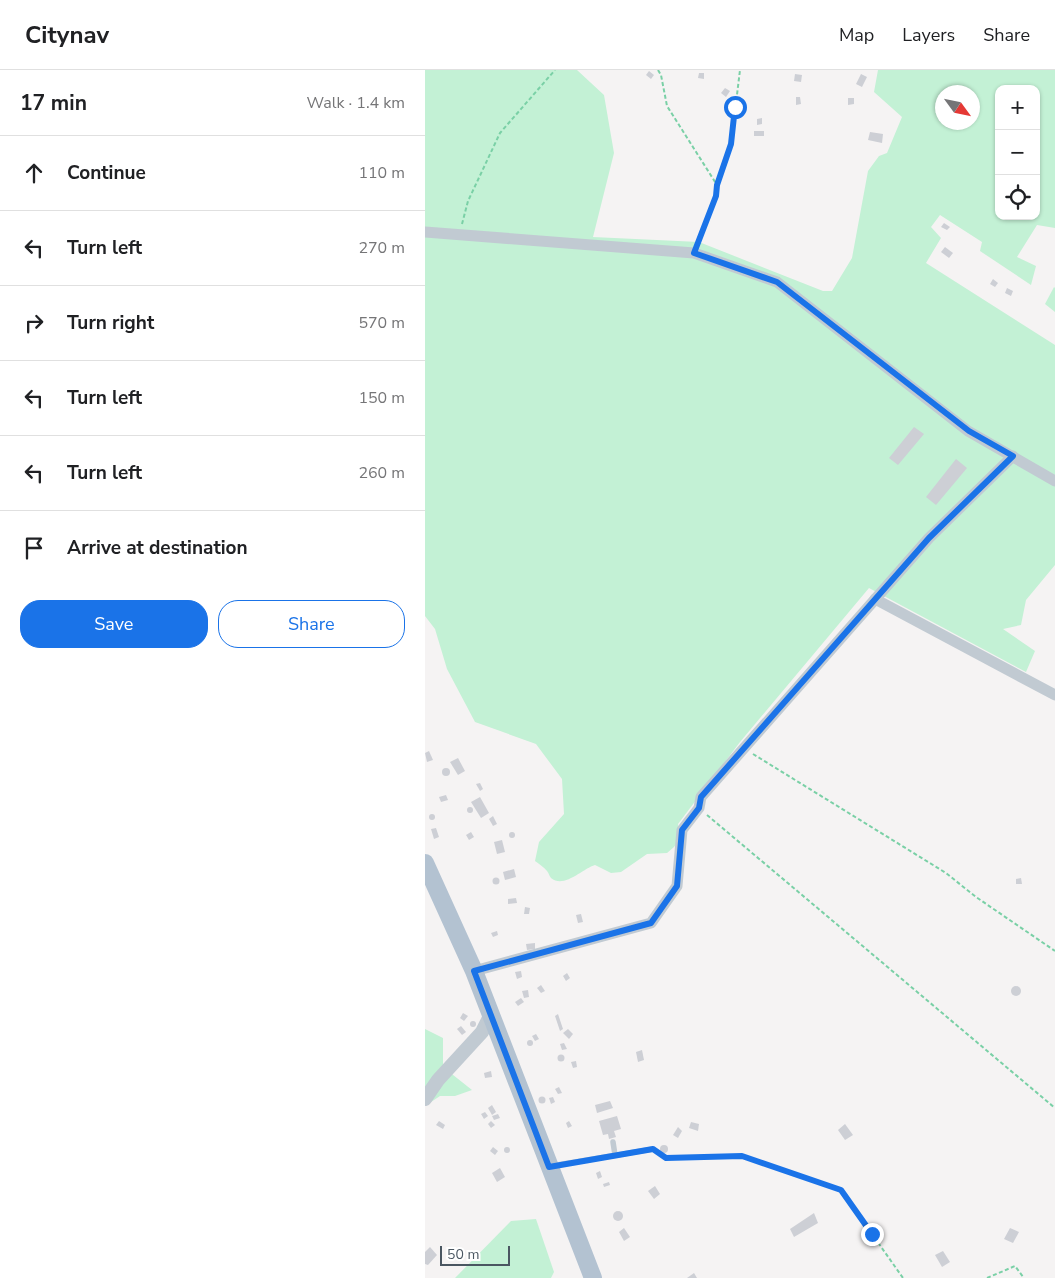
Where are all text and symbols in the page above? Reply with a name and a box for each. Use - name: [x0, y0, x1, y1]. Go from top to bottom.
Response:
- text: Citynav: [25, 19, 109, 51]
- text: Map: [839, 23, 874, 47]
- text: Layers: [902, 23, 955, 47]
- text: Share: [983, 23, 1030, 47]
- north arrow: [935, 85, 980, 130]
- map controls: [995, 85, 1040, 220]
- button: +: [995, 85, 1040, 130]
- text: 17 min: [20, 89, 87, 117]
- text: Walk · 1.4 km: [307, 92, 405, 114]
- route start: [724, 96, 747, 119]
- button: −: [995, 130, 1040, 175]
- icon: ahead: [20, 159, 48, 187]
- text: Continue: [67, 160, 146, 186]
- text: 110 m: [358, 162, 405, 184]
- button: locate: [995, 175, 1040, 220]
- icon: left: [20, 234, 48, 262]
- text: Turn left: [67, 235, 142, 261]
- text: 270 m: [358, 237, 405, 259]
- icon: right: [20, 309, 48, 337]
- text: Turn right: [67, 310, 154, 336]
- text: 570 m: [358, 312, 405, 334]
- icon: left: [20, 384, 48, 412]
- text: Turn left: [67, 385, 142, 411]
- text: 150 m: [358, 387, 405, 409]
- icon: left: [20, 459, 48, 487]
- text: Turn left: [67, 460, 142, 486]
- text: 260 m: [358, 462, 405, 484]
- icon: arrive: [20, 534, 48, 562]
- text: Arrive at destination: [67, 535, 248, 561]
- button: Save: [20, 600, 208, 648]
- button: Share: [218, 600, 405, 648]
- route end: [861, 1223, 884, 1246]
- scale bar: [440, 1243, 510, 1266]
- text: 50 m: [447, 1245, 479, 1264]

